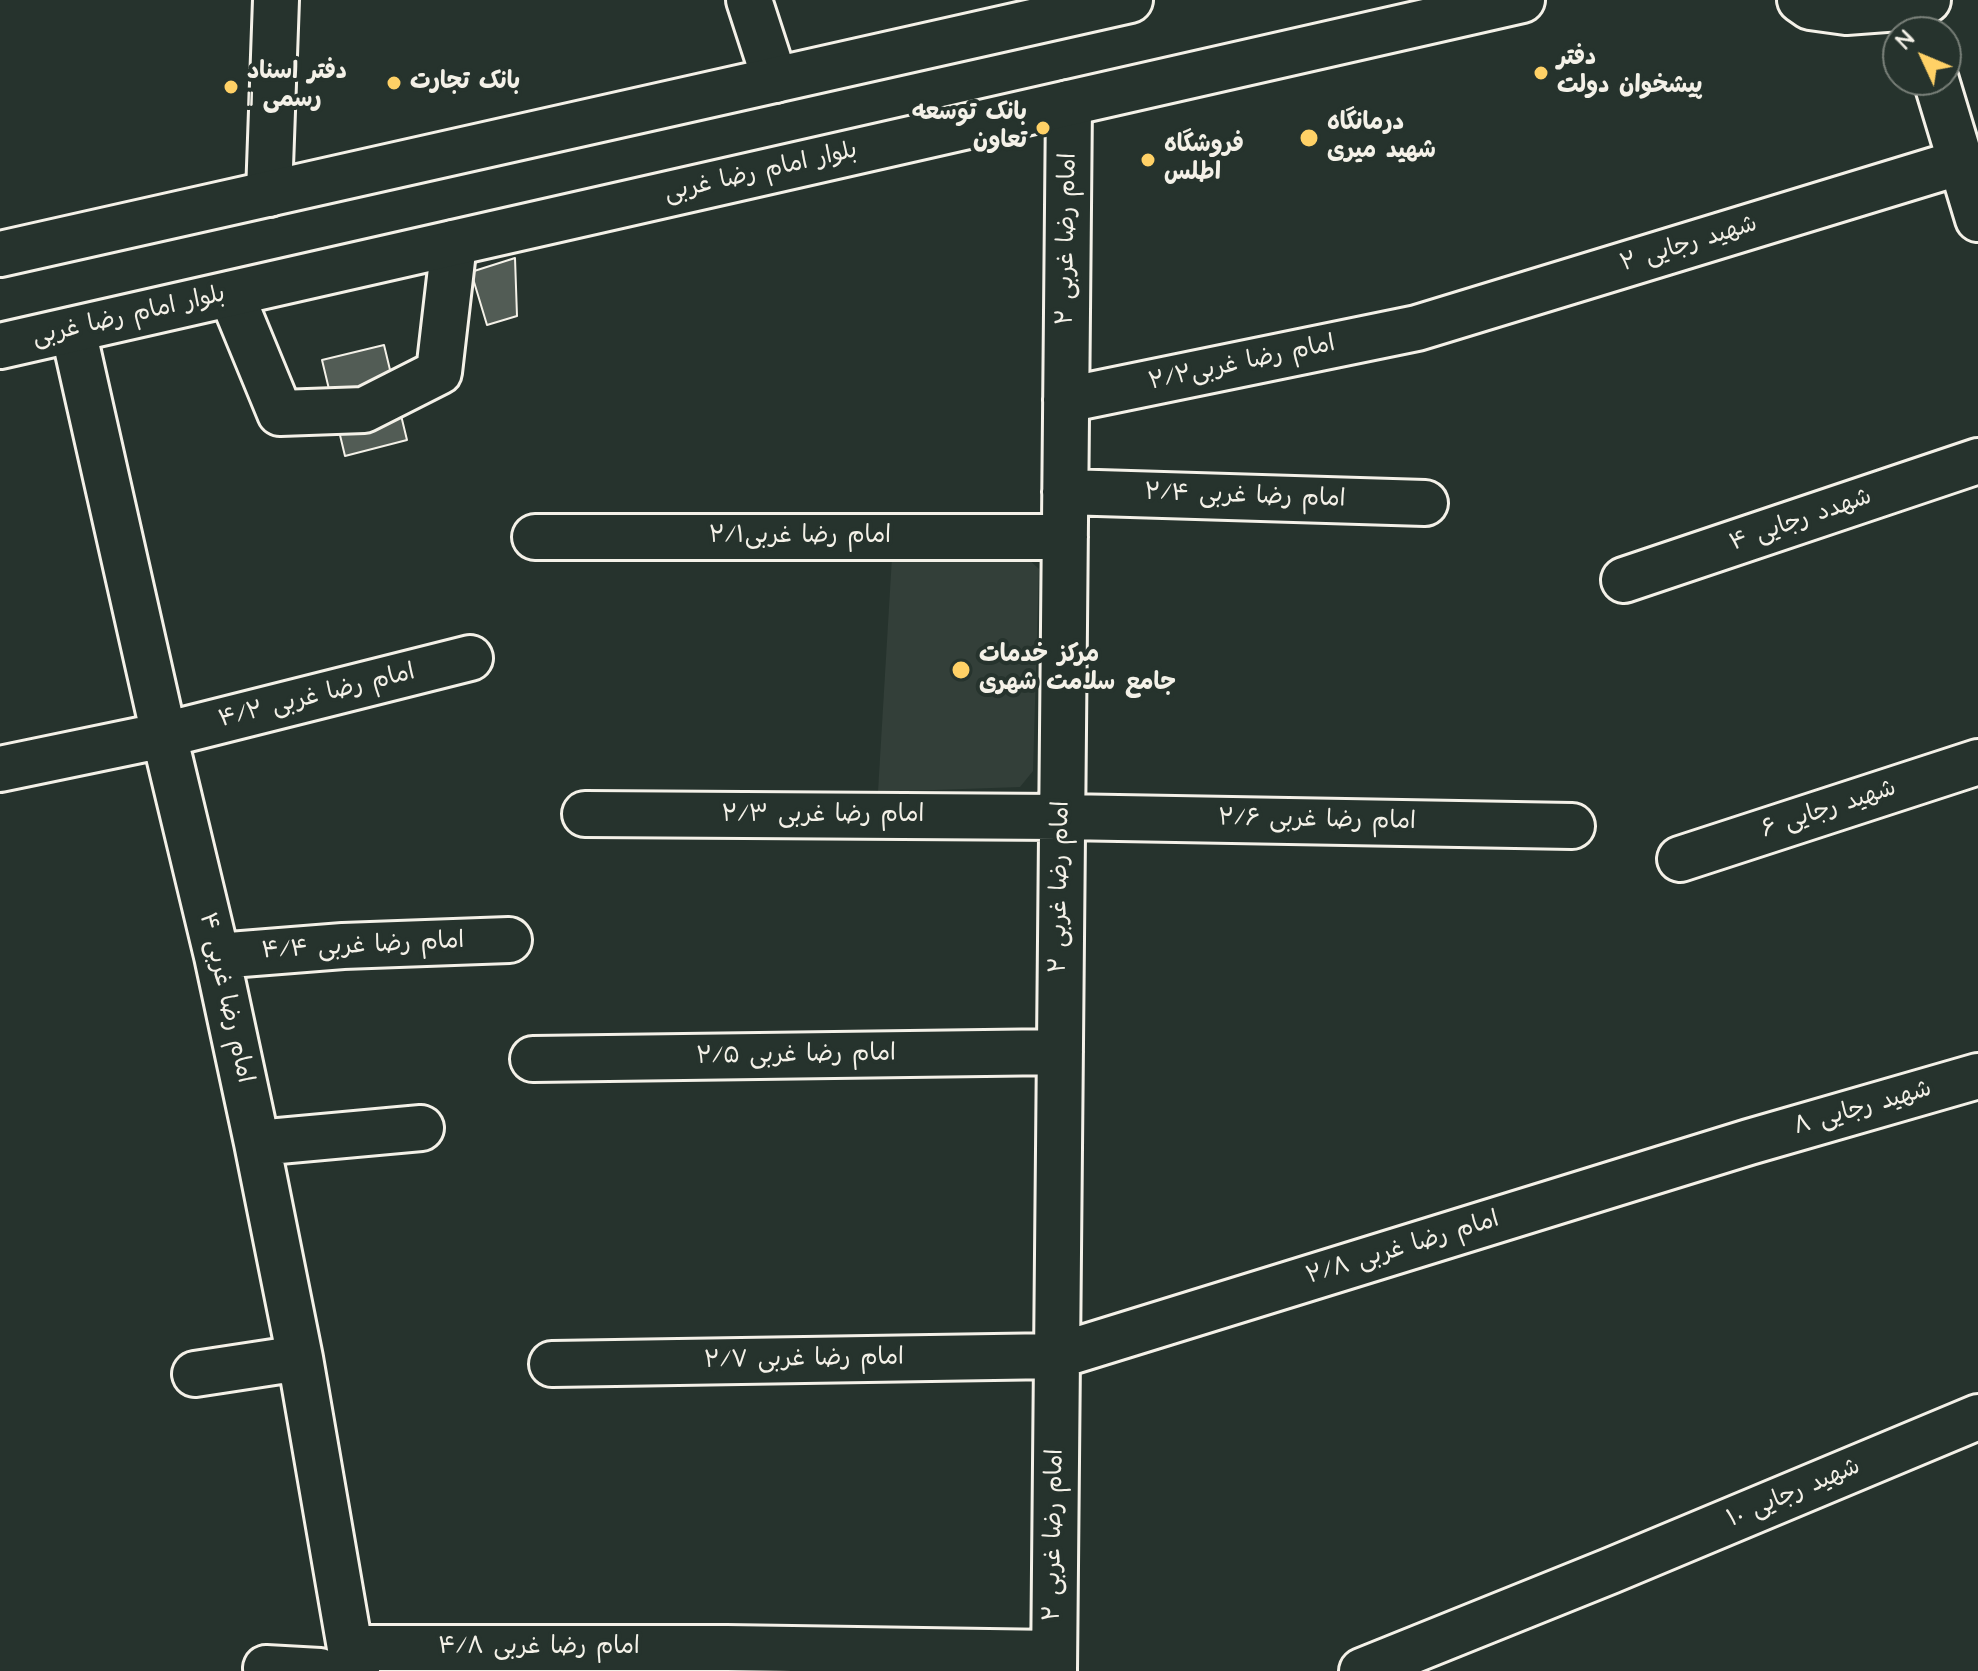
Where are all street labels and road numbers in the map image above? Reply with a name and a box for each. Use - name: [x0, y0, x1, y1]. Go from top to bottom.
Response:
- street label: بلوار امام رضا غربی: [662, 137, 860, 209]
- street label: امام رضا غربی ۲: [1052, 153, 1084, 325]
- street label: شهید رجایی ۲: [1617, 211, 1761, 279]
- street label: بلوار امام رضا غربی: [30, 281, 228, 353]
- street label: امام رضا غربی۲/۲: [1146, 330, 1338, 398]
- street label: امام رضا غربی ۲/۴: [1144, 479, 1346, 515]
- street label: شهدد رجایی ۴: [1726, 483, 1876, 559]
- street label: امام رضا غربی۲/۱: [709, 523, 891, 551]
- street label: امام رضا غربی ۴/۲: [216, 659, 418, 735]
- street label: شهید رجایی ۶: [1758, 775, 1900, 845]
- street label: امام رضا غربی ۲: [1045, 801, 1077, 973]
- street label: امام رضا غربی ۲/۳: [722, 802, 924, 830]
- street label: امام رضا غربی ۲/۶: [1218, 805, 1416, 837]
- street label: امام رضا غربی ۴: [191, 910, 259, 1086]
- street label: امام رضا غربی ۴/۴: [261, 927, 465, 967]
- street label: امام رضا غربی ۲/۵: [696, 1040, 896, 1072]
- street label: شهید رجایی ۸: [1791, 1076, 1935, 1142]
- street label: امام رضا غربی ۲/۸: [1303, 1206, 1503, 1292]
- street label: امام رضا غربی ۲/۷: [704, 1344, 904, 1376]
- street label: امام رضا غربی ۲: [1039, 1449, 1071, 1621]
- street label: شهید رجایی ۱۰: [1723, 1453, 1865, 1535]
- street label: امام رضا غربی ۴/۸: [438, 1634, 640, 1662]

